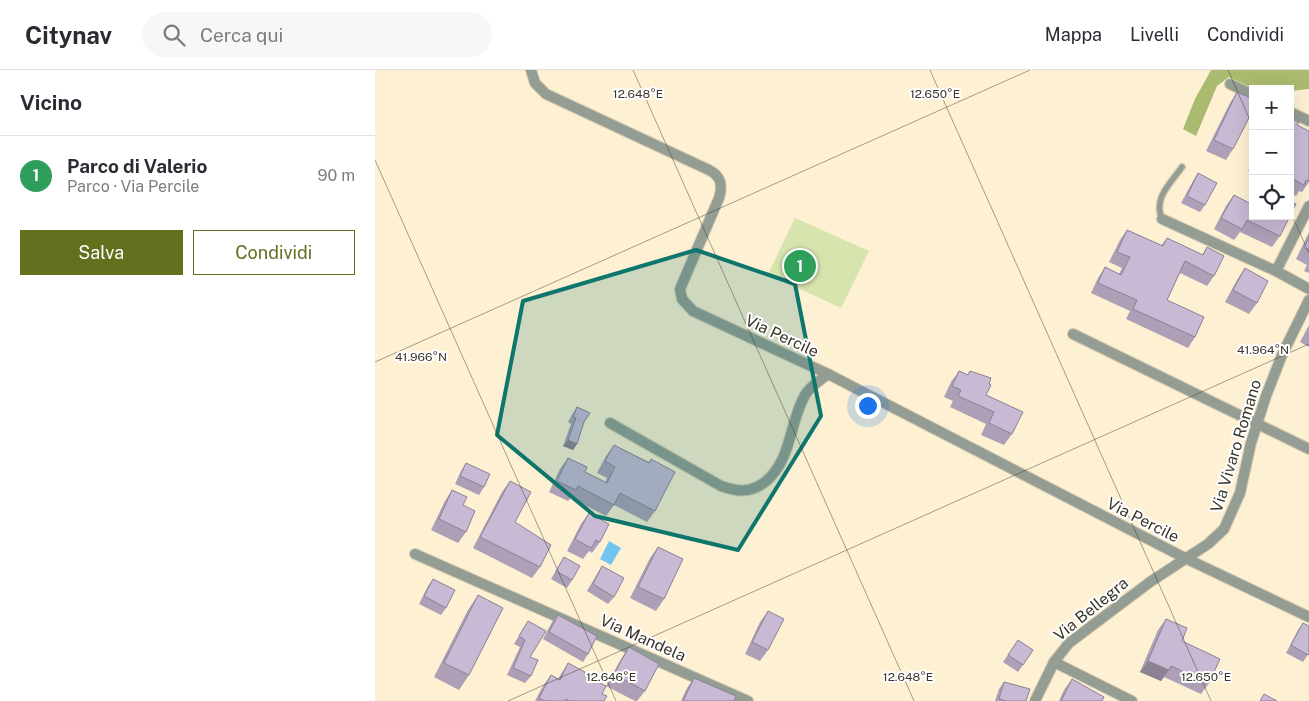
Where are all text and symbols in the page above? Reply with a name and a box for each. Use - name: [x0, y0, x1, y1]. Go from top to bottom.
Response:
- search box: [142, 12, 492, 57]
- text: Citynav: [25, 21, 112, 49]
- icon: search: [160, 21, 188, 49]
- text: Cerca qui: [200, 24, 283, 46]
- text: Mappa: [1045, 24, 1102, 45]
- text: Livelli: [1130, 24, 1179, 45]
- text: Condividi: [1207, 24, 1284, 45]
- map controls: [1249, 85, 1294, 220]
- button: +: [1249, 85, 1294, 130]
- text: 12.648°E: [613, 87, 663, 101]
- text: 12.650°E: [910, 87, 960, 101]
- text: Vicino: [20, 90, 82, 115]
- button: −: [1249, 130, 1294, 175]
- text: Parco di Valerio: [67, 155, 207, 177]
- text: 1: [33, 166, 39, 185]
- text: 90 m: [318, 166, 355, 185]
- button: locate: [1249, 175, 1294, 220]
- text: Parco · Via Percile: [67, 177, 199, 196]
- button: Salva: [20, 230, 183, 275]
- button: Condividi: [193, 230, 355, 275]
- pin: 1: [784, 247, 816, 285]
- street label: Via Percile: [742, 311, 822, 361]
- text: 41.964°N: [1237, 343, 1289, 357]
- text: 41.966°N: [395, 350, 447, 364]
- street label: Via Vivaro Romano: [1207, 377, 1265, 515]
- your location: [855, 393, 881, 419]
- street label: Via Percile: [1104, 494, 1182, 546]
- street label: Via Bellegra: [1050, 573, 1132, 645]
- street label: Via Mandela: [597, 611, 689, 665]
- text: 12.646°E: [586, 670, 636, 684]
- text: 12.648°E: [883, 670, 933, 684]
- text: 12.650°E: [1181, 670, 1231, 684]

